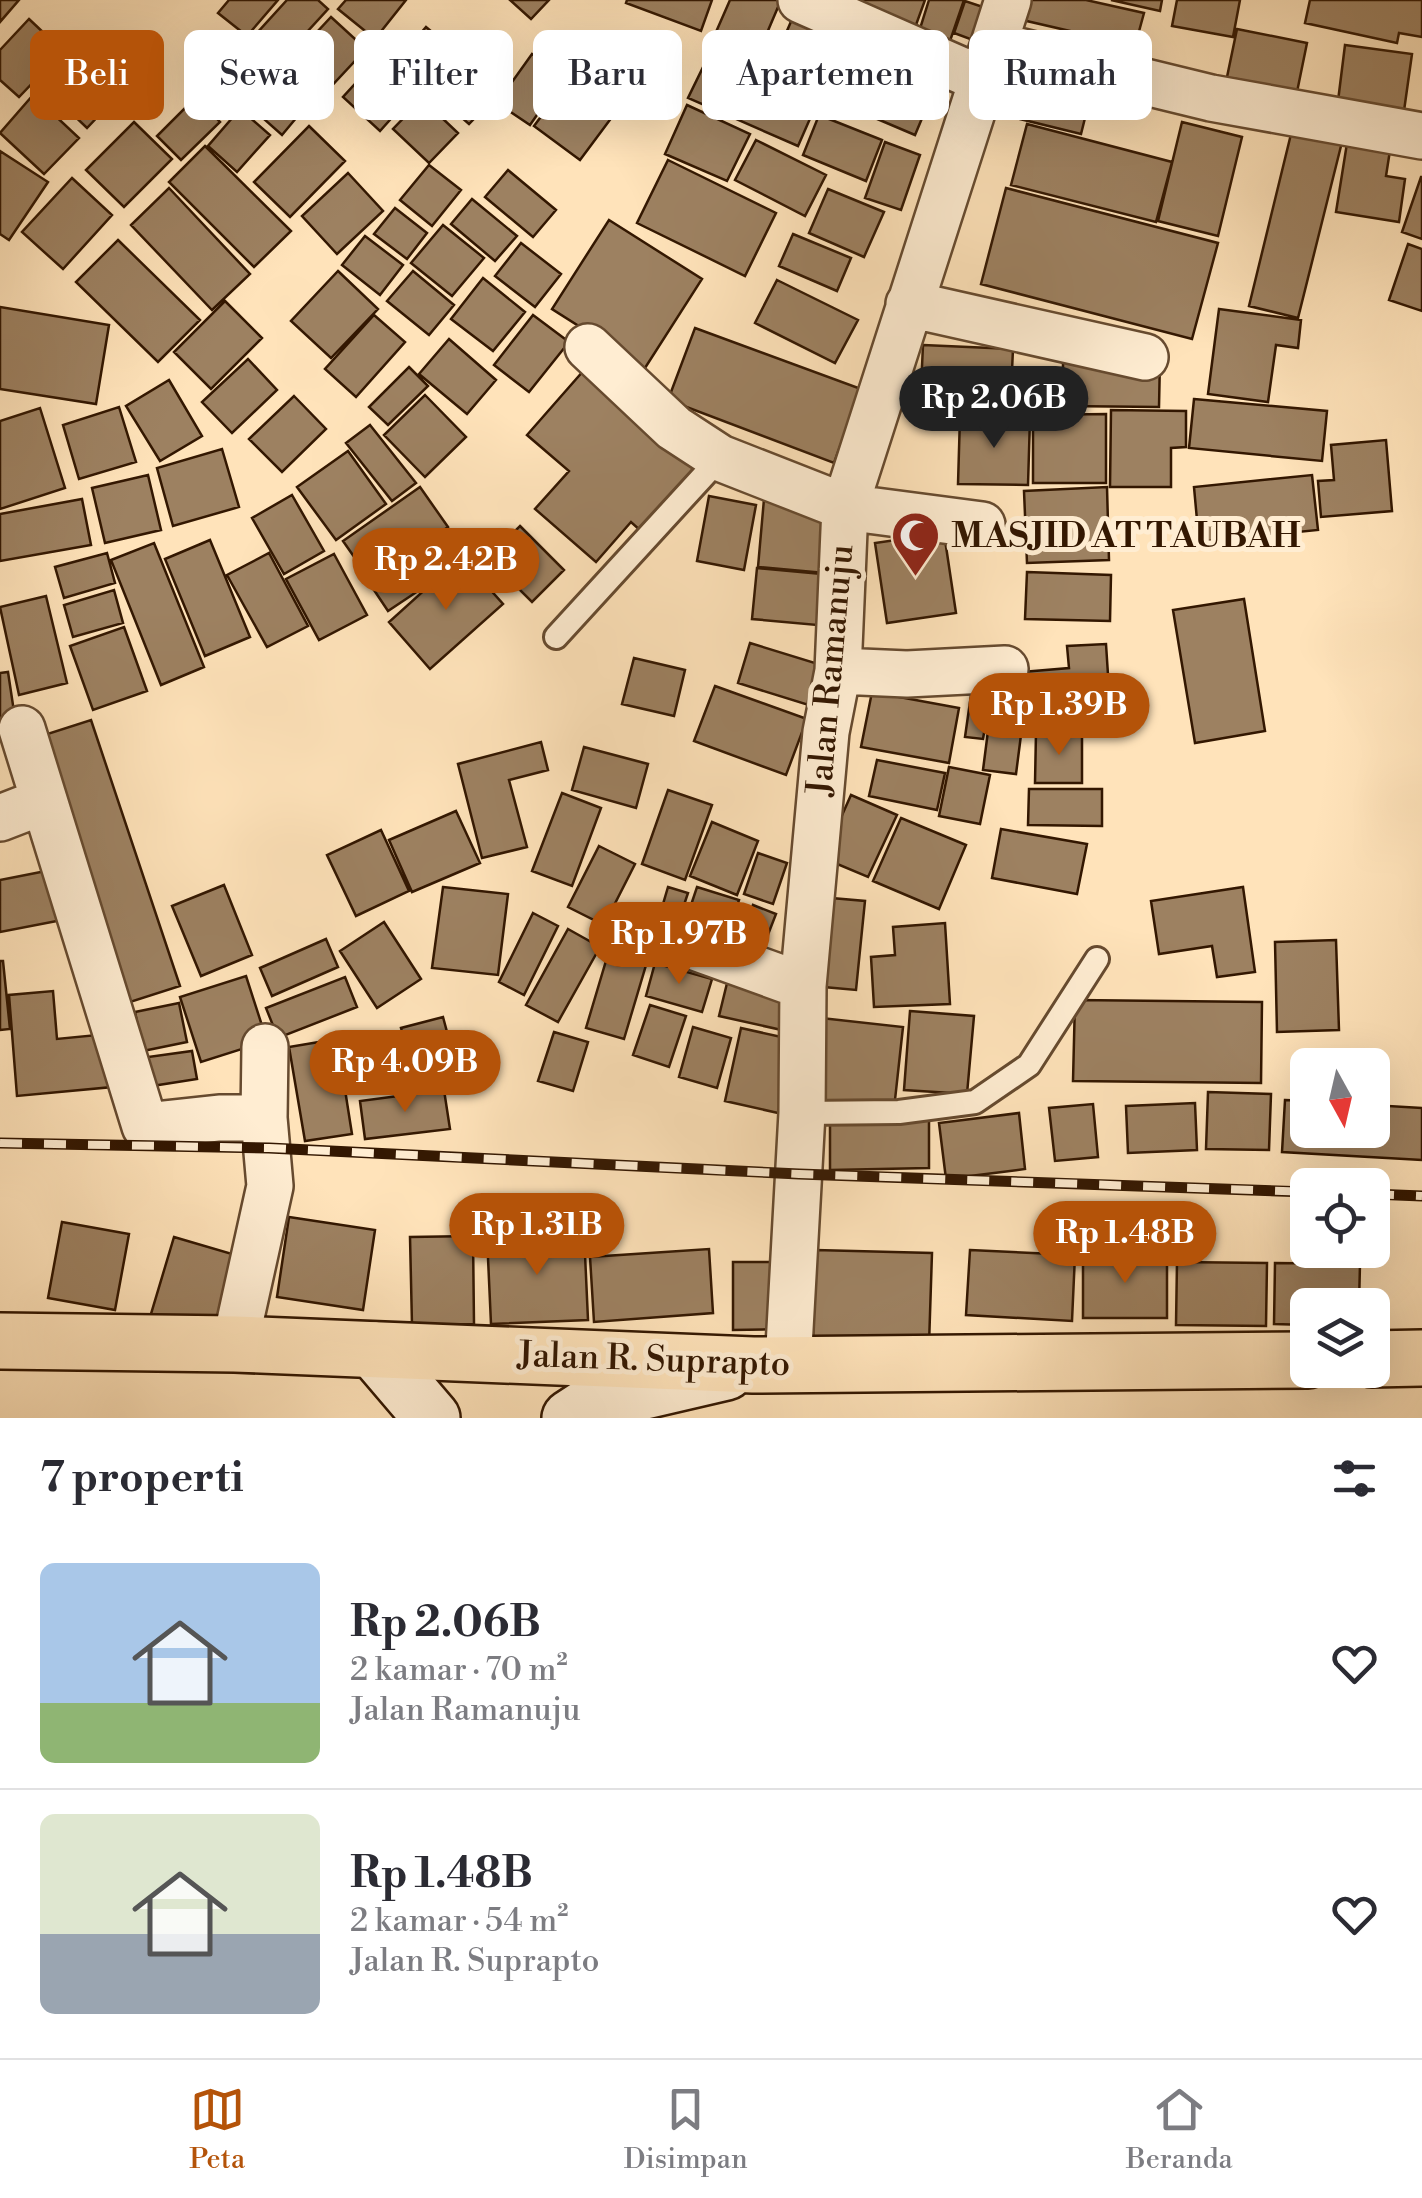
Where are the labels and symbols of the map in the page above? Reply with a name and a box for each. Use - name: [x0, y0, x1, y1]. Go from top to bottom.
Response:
- pin: Rp 2.06B: [891, 366, 1097, 451]
- mosque icon: MASJID AT TAUBAH: [890, 510, 942, 578]
- place label: MASJID AT TAUBAH: [951, 515, 1301, 558]
- pin: Rp 2.42B: [343, 528, 549, 613]
- street label: Jalan Ramanuju: [798, 543, 863, 799]
- pin: Rp 1.39B: [956, 673, 1162, 758]
- pin: Rp 1.97B: [576, 902, 782, 987]
- pin: Rp 4.09B: [302, 1030, 508, 1115]
- north arrow: [1290, 1048, 1390, 1148]
- pin: Rp 1.31B: [434, 1193, 640, 1278]
- pin: Rp 1.48B: [1022, 1201, 1228, 1286]
- street label: Jalan R. Suprapto: [515, 1334, 791, 1386]

